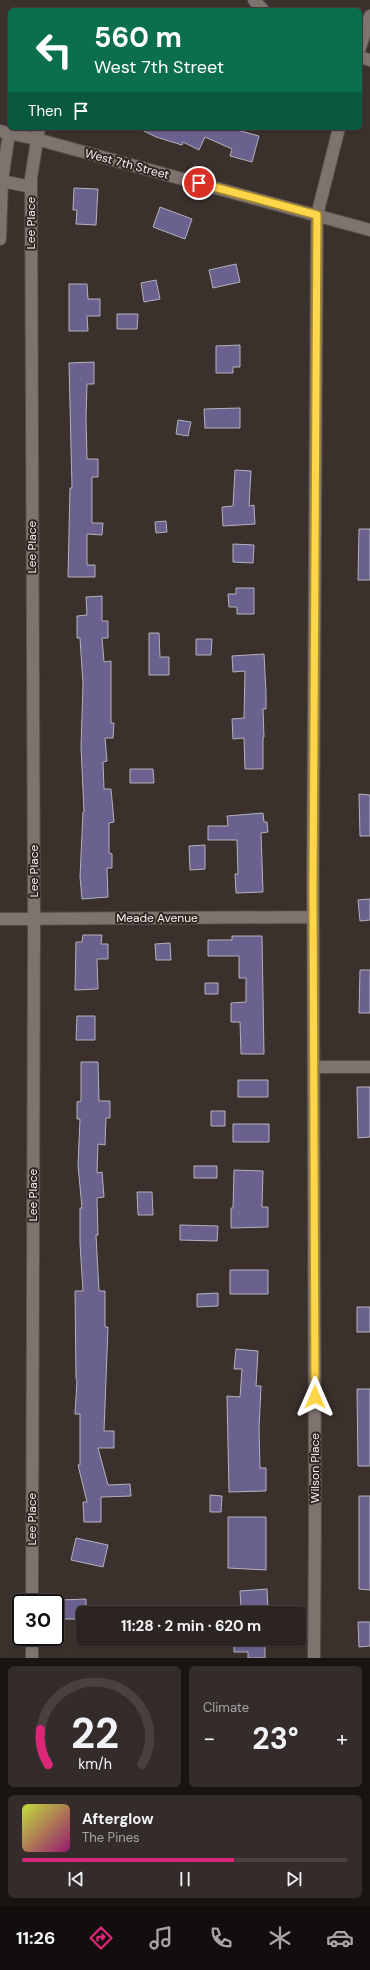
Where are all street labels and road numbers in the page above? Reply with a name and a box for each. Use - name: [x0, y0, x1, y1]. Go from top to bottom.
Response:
- street label: West 7th Street: [83, 145, 171, 183]
- street label: Lee Place: [23, 196, 39, 249]
- street label: Lee Place: [24, 520, 40, 573]
- street label: Lee Place: [26, 844, 42, 897]
- street label: Meade Avenue: [116, 910, 198, 926]
- street label: Lee Place: [25, 1168, 41, 1221]
- street label: Wilson Place: [307, 1433, 323, 1503]
- street label: Lee Place: [24, 1492, 40, 1545]

